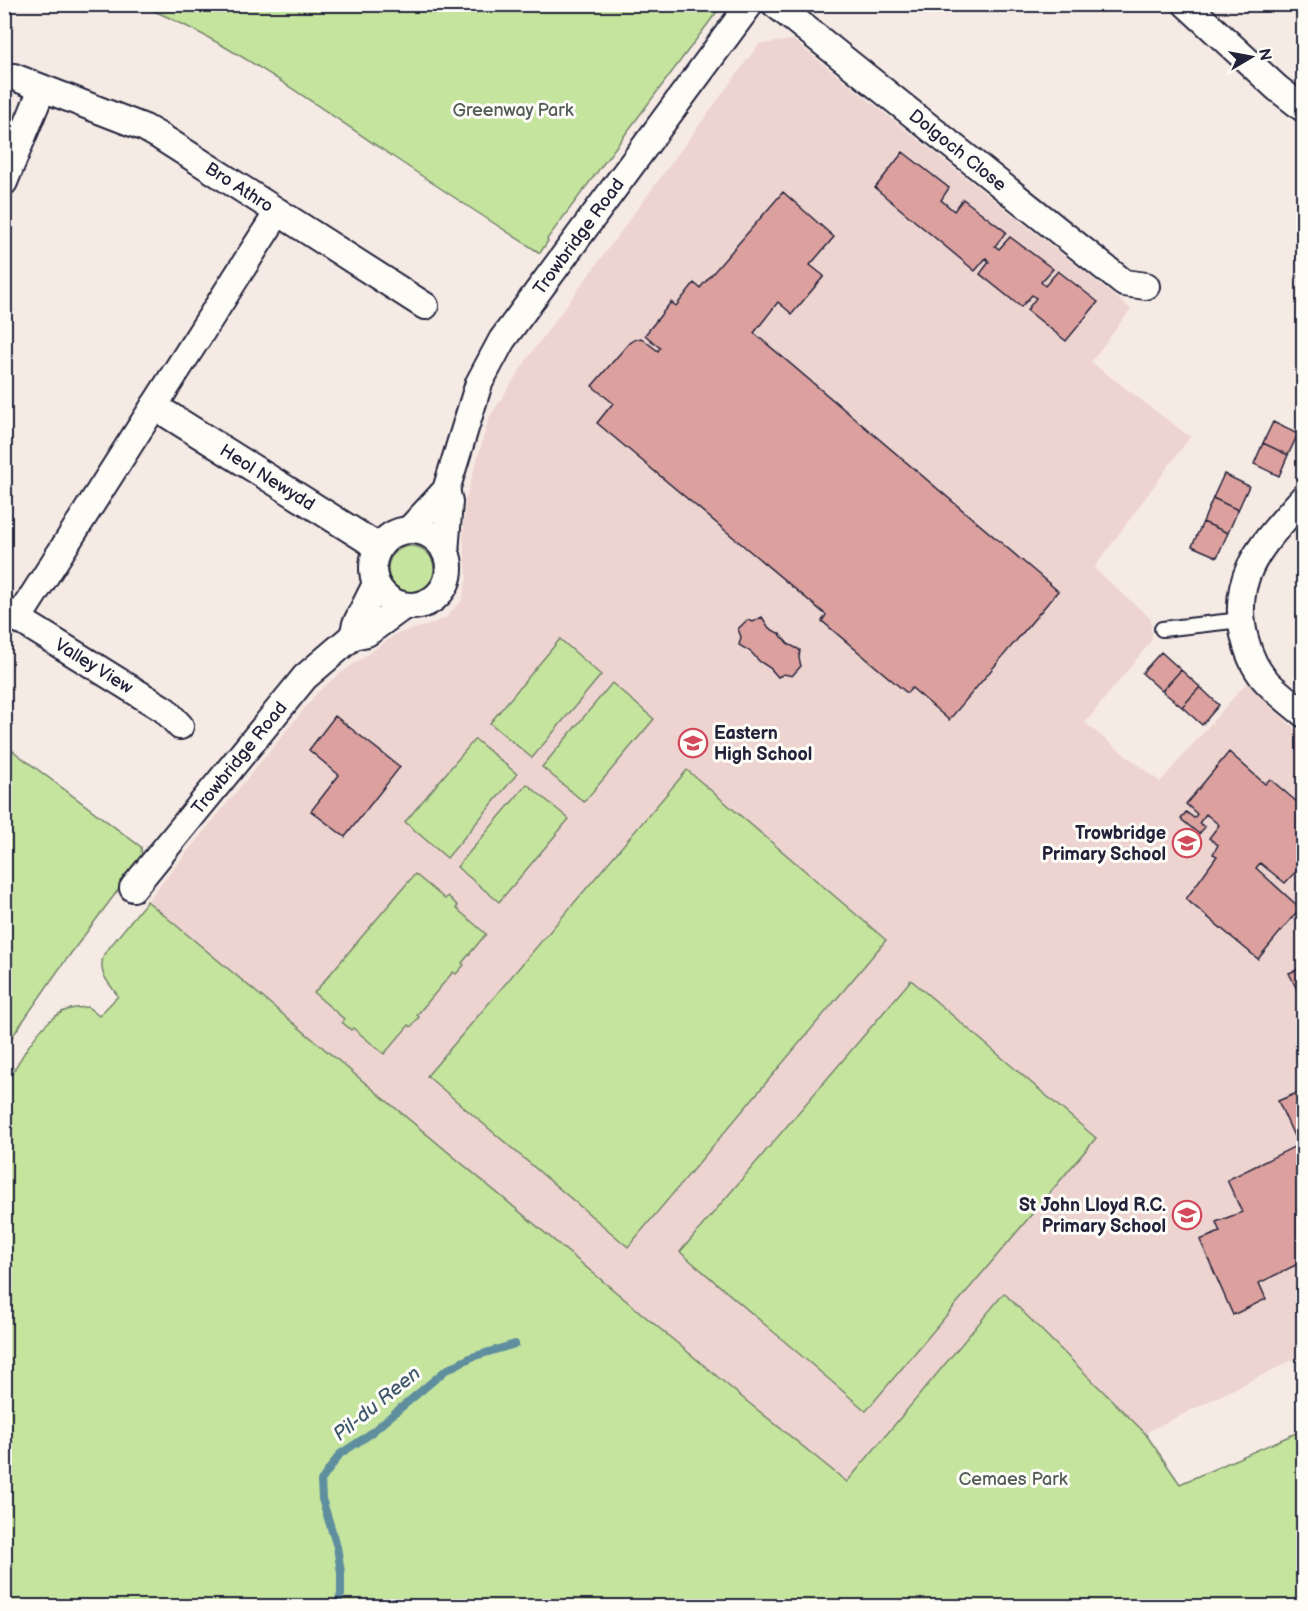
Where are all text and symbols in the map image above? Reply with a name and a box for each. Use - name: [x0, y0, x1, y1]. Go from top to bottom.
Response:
- north arrow: [1221, 27, 1281, 87]
- text: N: [1254, 47, 1275, 62]
- park label: Greenway Park: [452, 100, 574, 121]
- street label: Dolgoch Close: [905, 105, 1011, 196]
- street label: Bro Athro: [202, 158, 277, 217]
- street label: Trowbridge Road: [529, 174, 628, 299]
- street label: Heol Newydd: [216, 440, 319, 515]
- street label: Valley View: [51, 634, 137, 698]
- street label: Trowbridge Road: [187, 697, 291, 818]
- place label: Eastern High School: [714, 723, 812, 765]
- school or university icon: Eastern High School: [677, 727, 709, 759]
- place label: Trowbridge Primary School: [1042, 823, 1166, 865]
- school or university icon: Trowbridge Primary School: [1171, 827, 1203, 859]
- place label: St John Lloyd R.C. Primary School: [1019, 1195, 1166, 1237]
- school or university icon: St John Lloyd R.C. Primary School: [1171, 1199, 1203, 1231]
- water label: Pil-du Reen: [328, 1361, 426, 1447]
- park label: Cemaes Park: [958, 1469, 1068, 1490]

